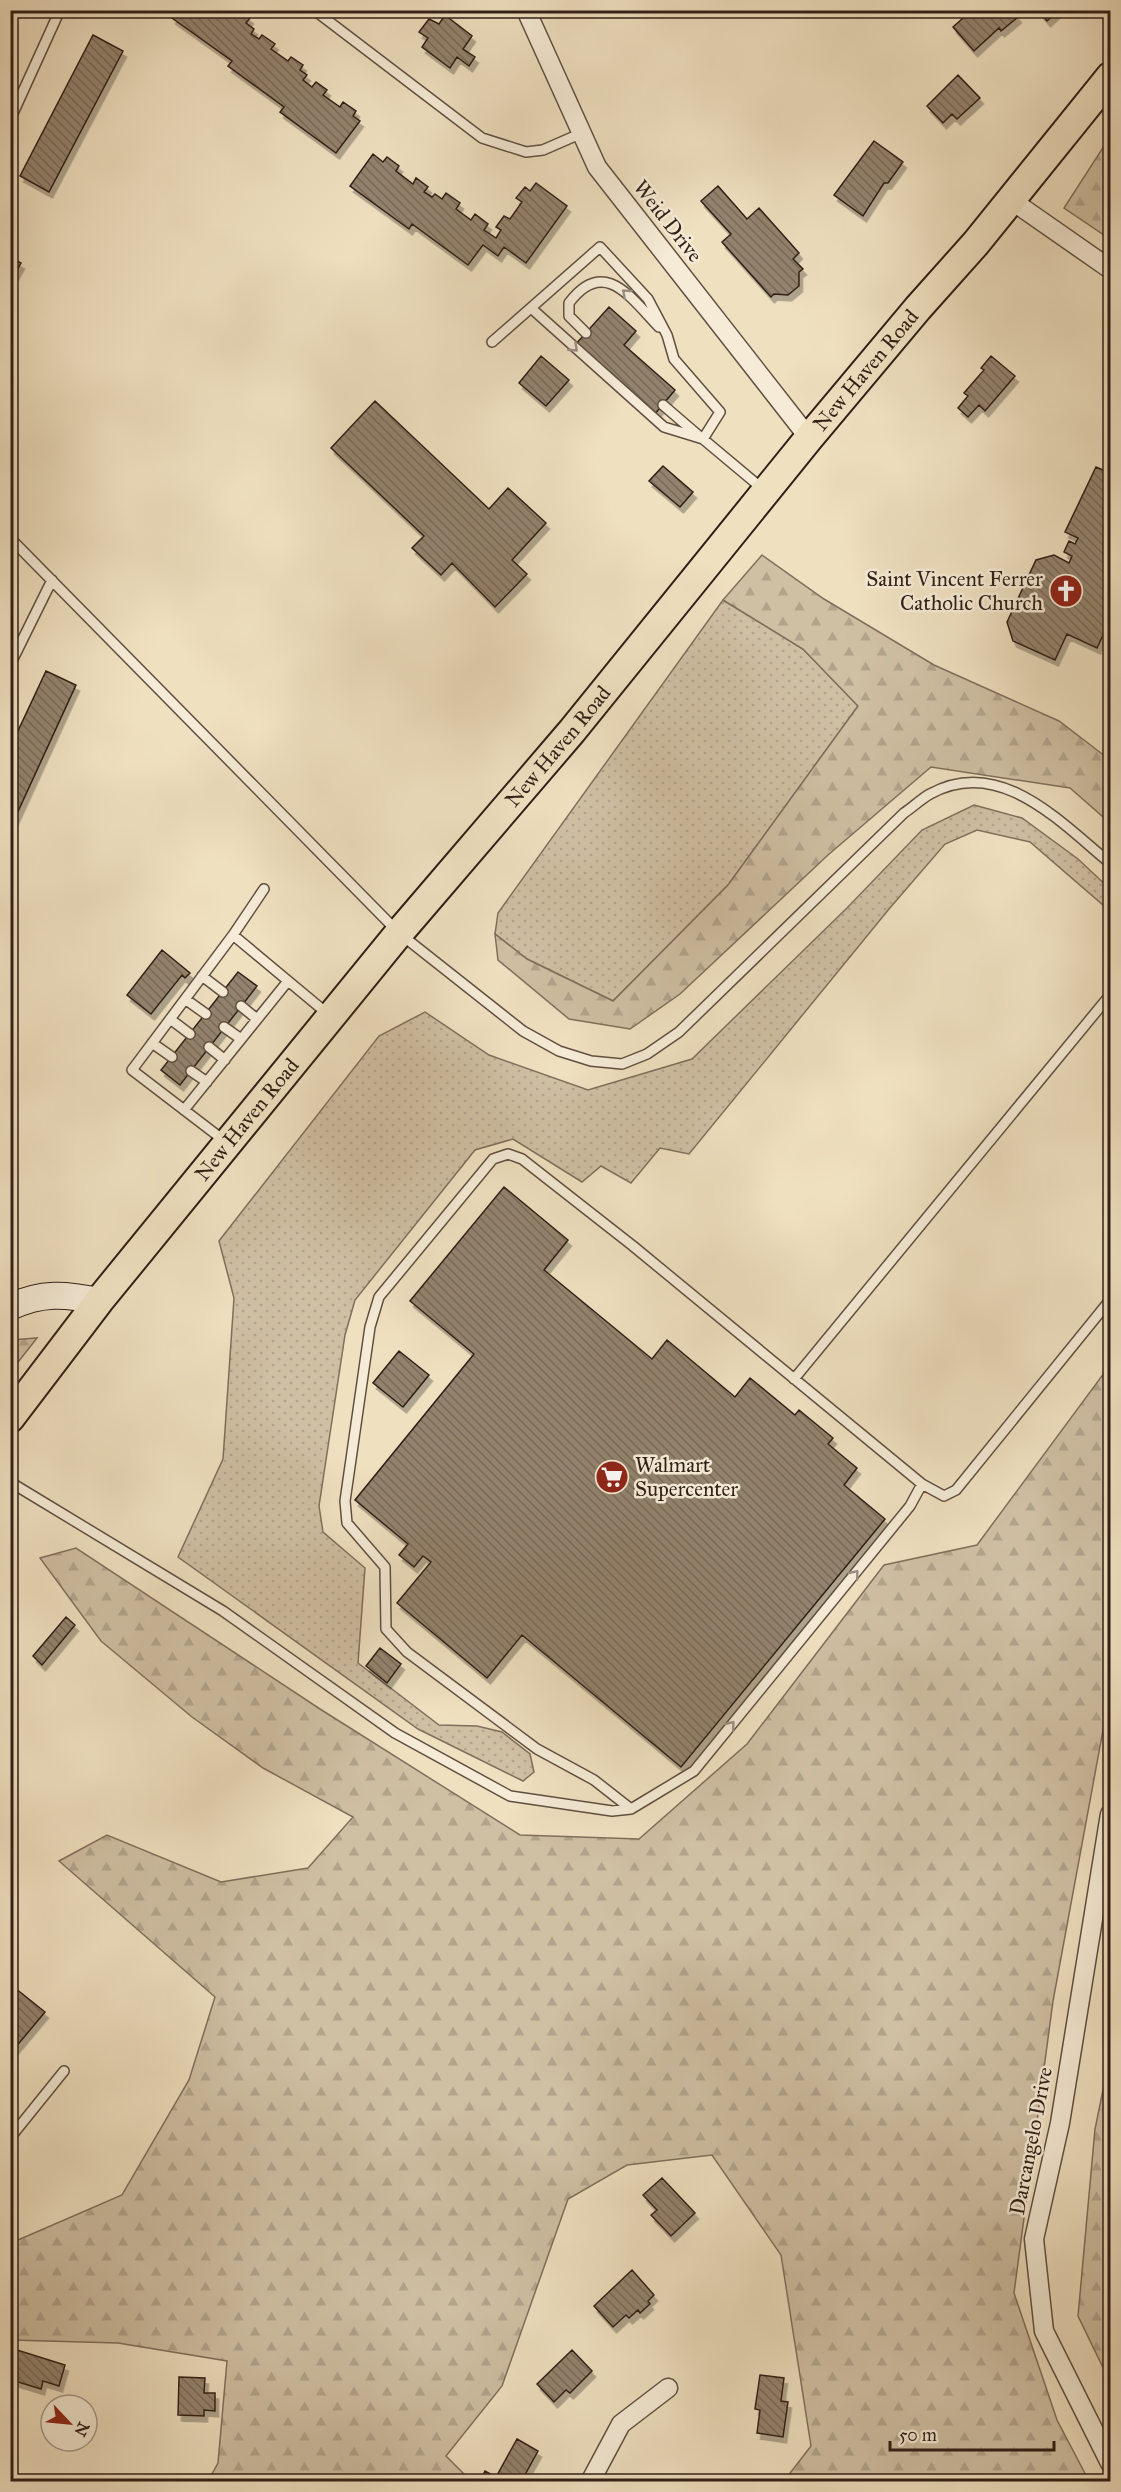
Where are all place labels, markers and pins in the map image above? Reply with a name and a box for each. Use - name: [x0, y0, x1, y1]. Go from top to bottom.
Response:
- place label: Saint Vincent Ferrer Catholic Church: [866, 566, 1043, 616]
- church icon: Saint Vincent Ferrer Catholic Church: [1048, 573, 1084, 609]
- place label: Walmart Supercenter: [635, 1452, 738, 1502]
- supermarket icon: Walmart Supercenter: [594, 1459, 630, 1495]

